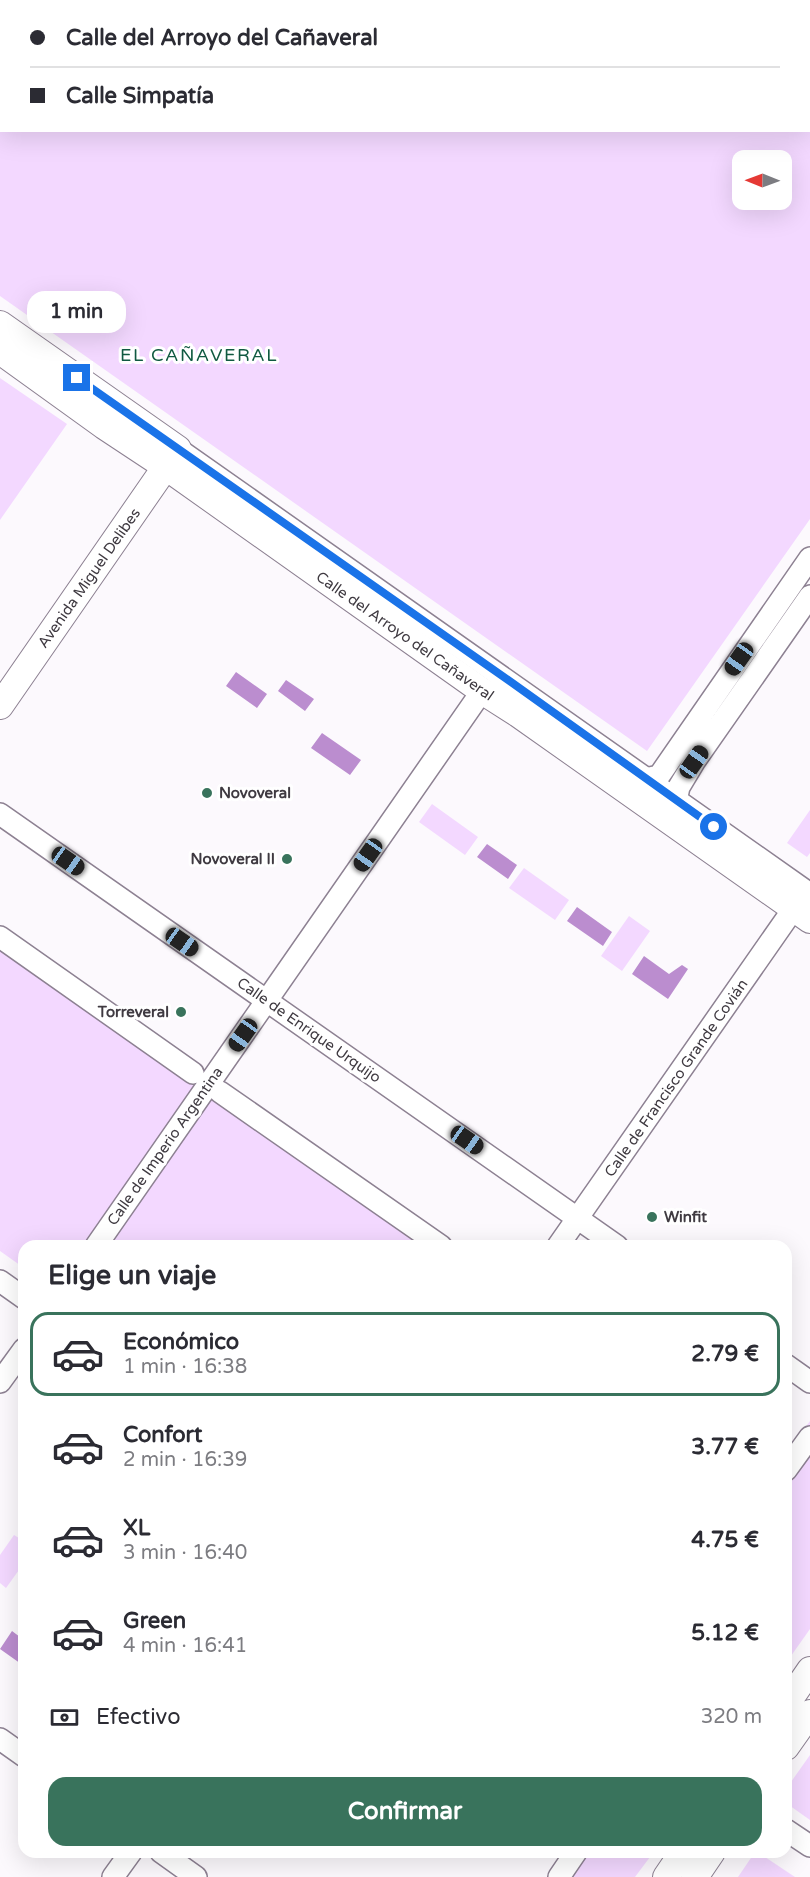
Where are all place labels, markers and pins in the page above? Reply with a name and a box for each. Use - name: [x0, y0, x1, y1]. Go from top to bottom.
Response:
- place label: Novoveral: [219, 784, 291, 802]
- marker: Novoveral: [200, 786, 214, 800]
- place label: Novoveral II: [191, 850, 275, 868]
- marker: Novoveral II: [280, 852, 294, 866]
- place label: Torreveral: [97, 1003, 169, 1021]
- marker: Torreveral: [174, 1005, 188, 1019]
- place label: Winfit: [664, 1208, 707, 1226]
- marker: Winfit: [645, 1210, 659, 1224]

